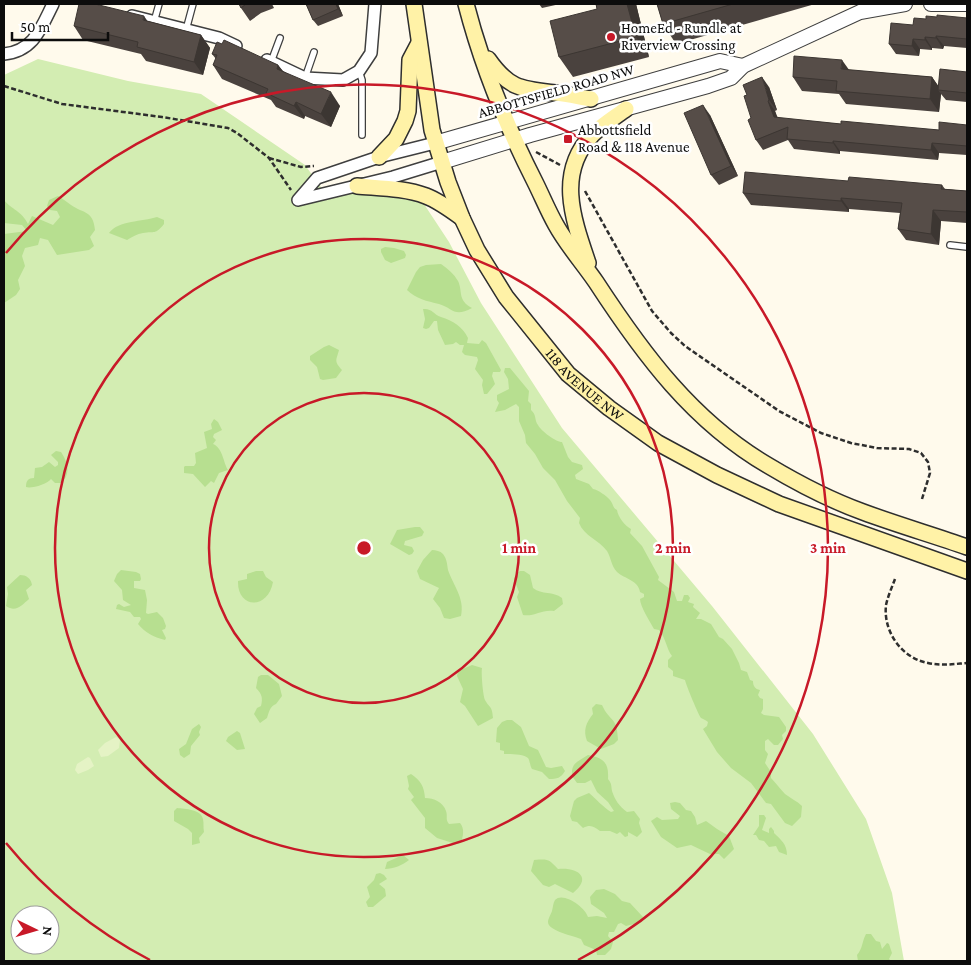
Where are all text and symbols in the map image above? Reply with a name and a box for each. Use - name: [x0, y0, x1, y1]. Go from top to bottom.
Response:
- scale bar: [12, 10, 109, 42]
- text: 50 m: [20, 19, 50, 35]
- place label: HomeEd - Rundle at Riverview Crossing: [621, 20, 742, 54]
- marker: HomeEd - Rundle at Riverview Crossing: [605, 31, 617, 43]
- street label: ABBOTTSFIELD ROAD NW: [476, 61, 636, 121]
- place label: Abbottsfield Road & 118 Avenue: [578, 122, 690, 155]
- marker: Abbottsfield Road & 118 Avenue: [562, 133, 574, 145]
- street label: 118 AVENUE NW: [542, 345, 627, 424]
- centre of rings: [355, 539, 373, 557]
- text: 1 min: [502, 540, 536, 556]
- text: 2 min: [655, 540, 691, 556]
- text: 3 min: [810, 540, 846, 556]
- north arrow: [10, 905, 60, 955]
- text: N: [40, 926, 56, 937]

